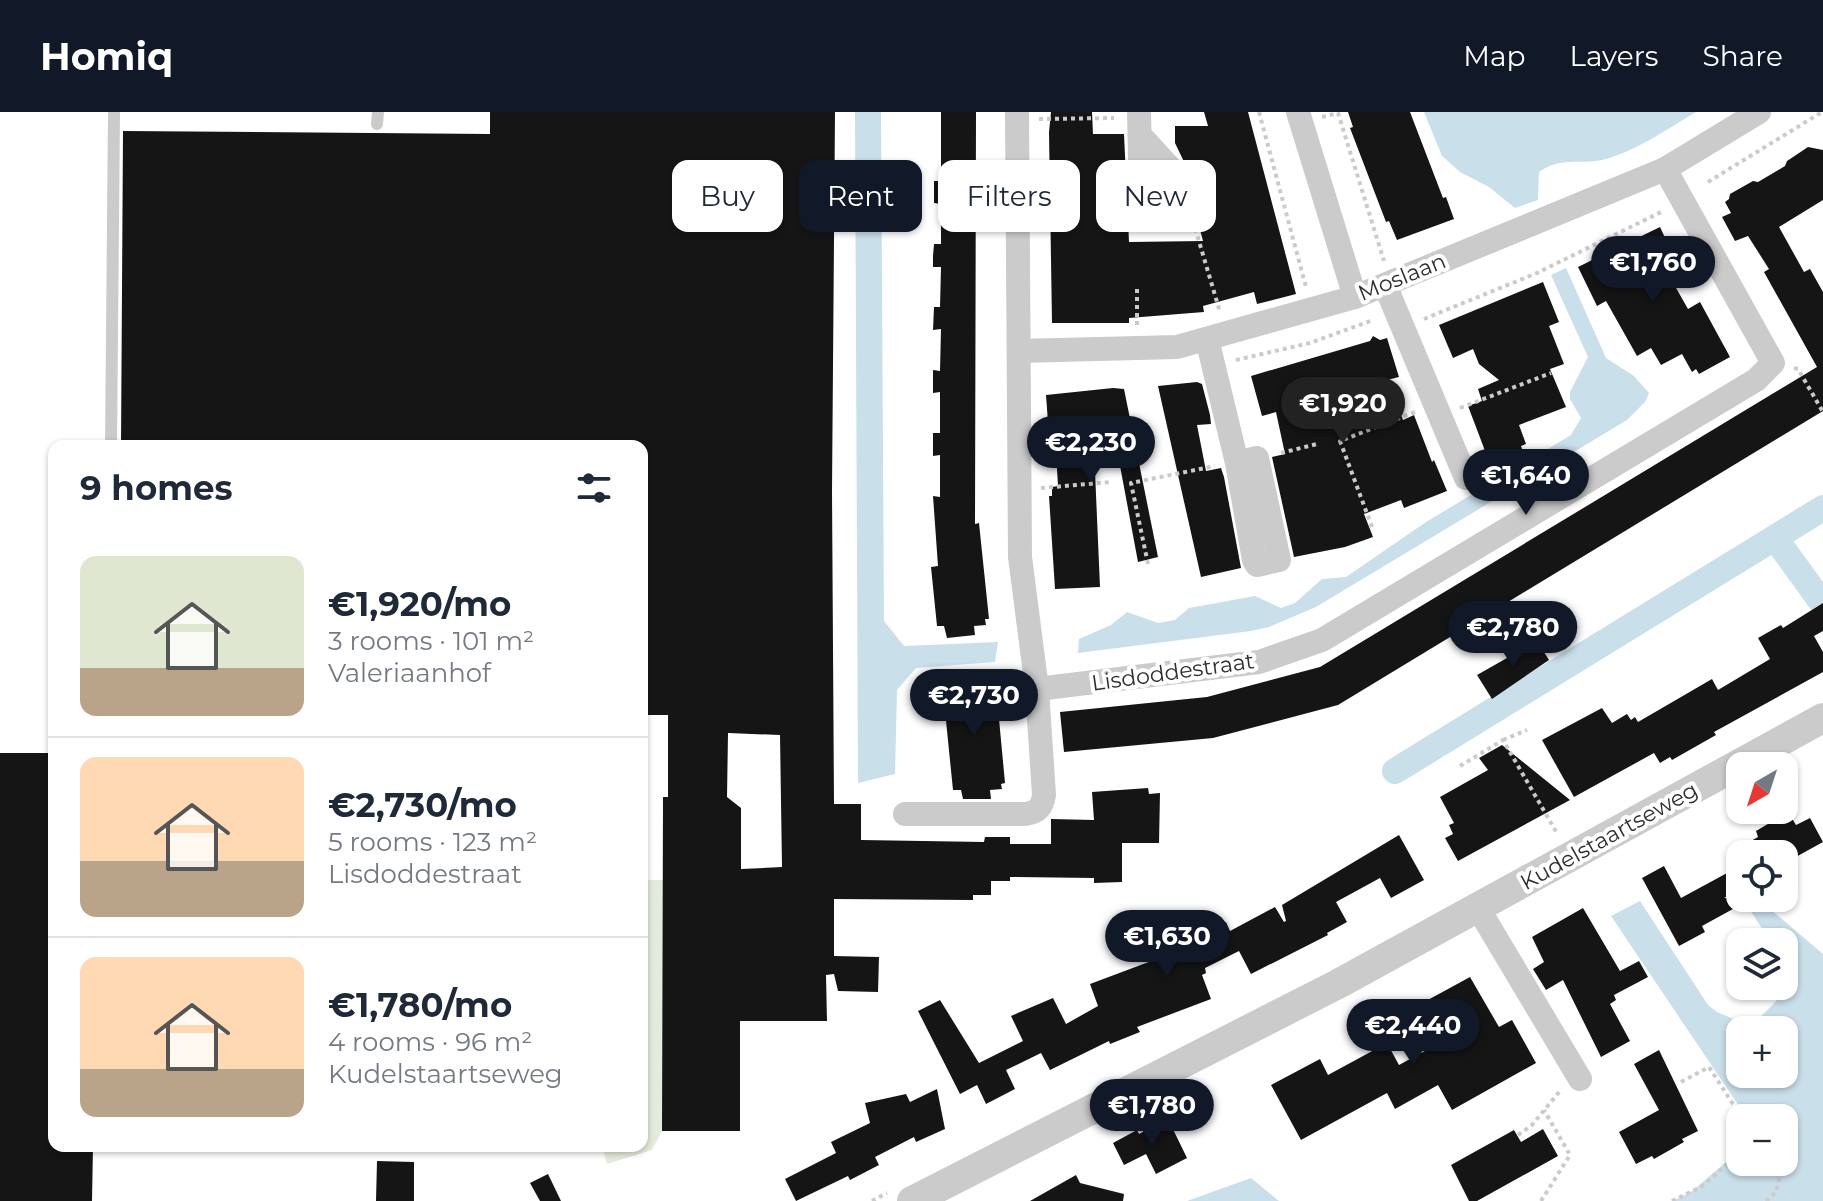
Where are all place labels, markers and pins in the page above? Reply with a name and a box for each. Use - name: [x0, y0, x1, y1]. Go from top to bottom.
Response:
- pin: €1,760: [1588, 236, 1718, 304]
- pin: €1,920: [1278, 377, 1408, 445]
- pin: €2,230: [1026, 416, 1156, 484]
- pin: €1,640: [1461, 449, 1591, 517]
- pin: €2,780: [1448, 601, 1578, 669]
- pin: €2,730: [909, 669, 1039, 737]
- pin: €1,630: [1102, 910, 1232, 978]
- pin: €2,440: [1348, 999, 1478, 1067]
- pin: €1,780: [1087, 1079, 1217, 1147]

